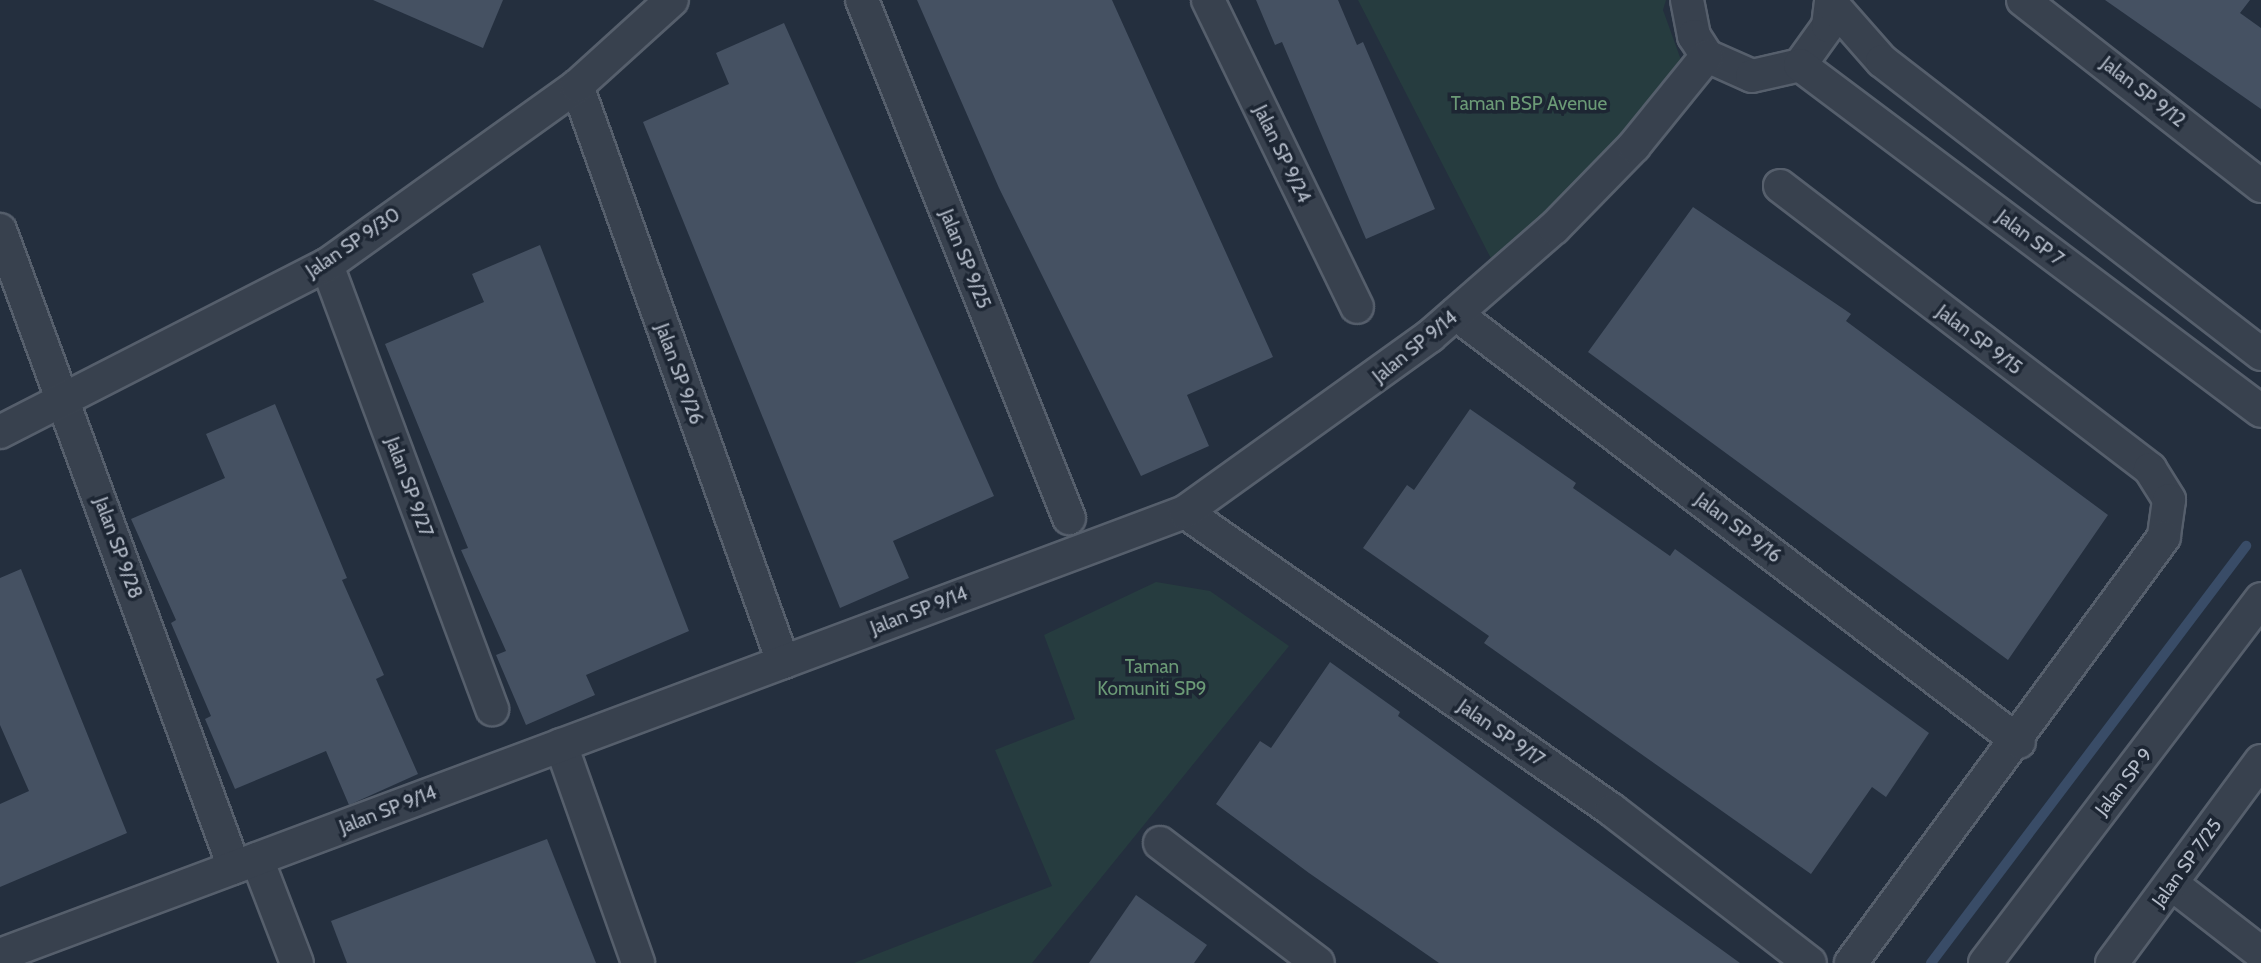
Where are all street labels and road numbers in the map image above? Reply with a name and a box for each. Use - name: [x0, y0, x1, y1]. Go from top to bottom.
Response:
- street label: Jalan SP 9/12: [2096, 52, 2190, 132]
- street label: Jalan SP 9/24: [1249, 101, 1315, 207]
- street label: Jalan SP 9/30: [302, 203, 404, 283]
- street label: Jalan SP 7: [1992, 205, 2068, 271]
- street label: Jalan SP 9/25: [935, 206, 995, 312]
- street label: Jalan SP 9/15: [1932, 300, 2026, 380]
- street label: Jalan SP 9/14: [1368, 306, 1462, 388]
- street label: Jalan SP 9/26: [650, 320, 708, 428]
- street label: Jalan SP 9/27: [380, 434, 438, 540]
- street label: Jalan SP 9/16: [1690, 488, 1786, 568]
- street label: Jalan SP 9/28: [89, 494, 147, 602]
- street label: Jalan SP 9/14: [867, 582, 971, 640]
- street label: Jalan SP 9/17: [1453, 695, 1549, 771]
- street label: Jalan SP 9: [2091, 744, 2157, 820]
- street label: Jalan SP 9/14: [336, 781, 440, 839]
- street label: Jalan SP 7/25: [2147, 814, 2227, 912]

